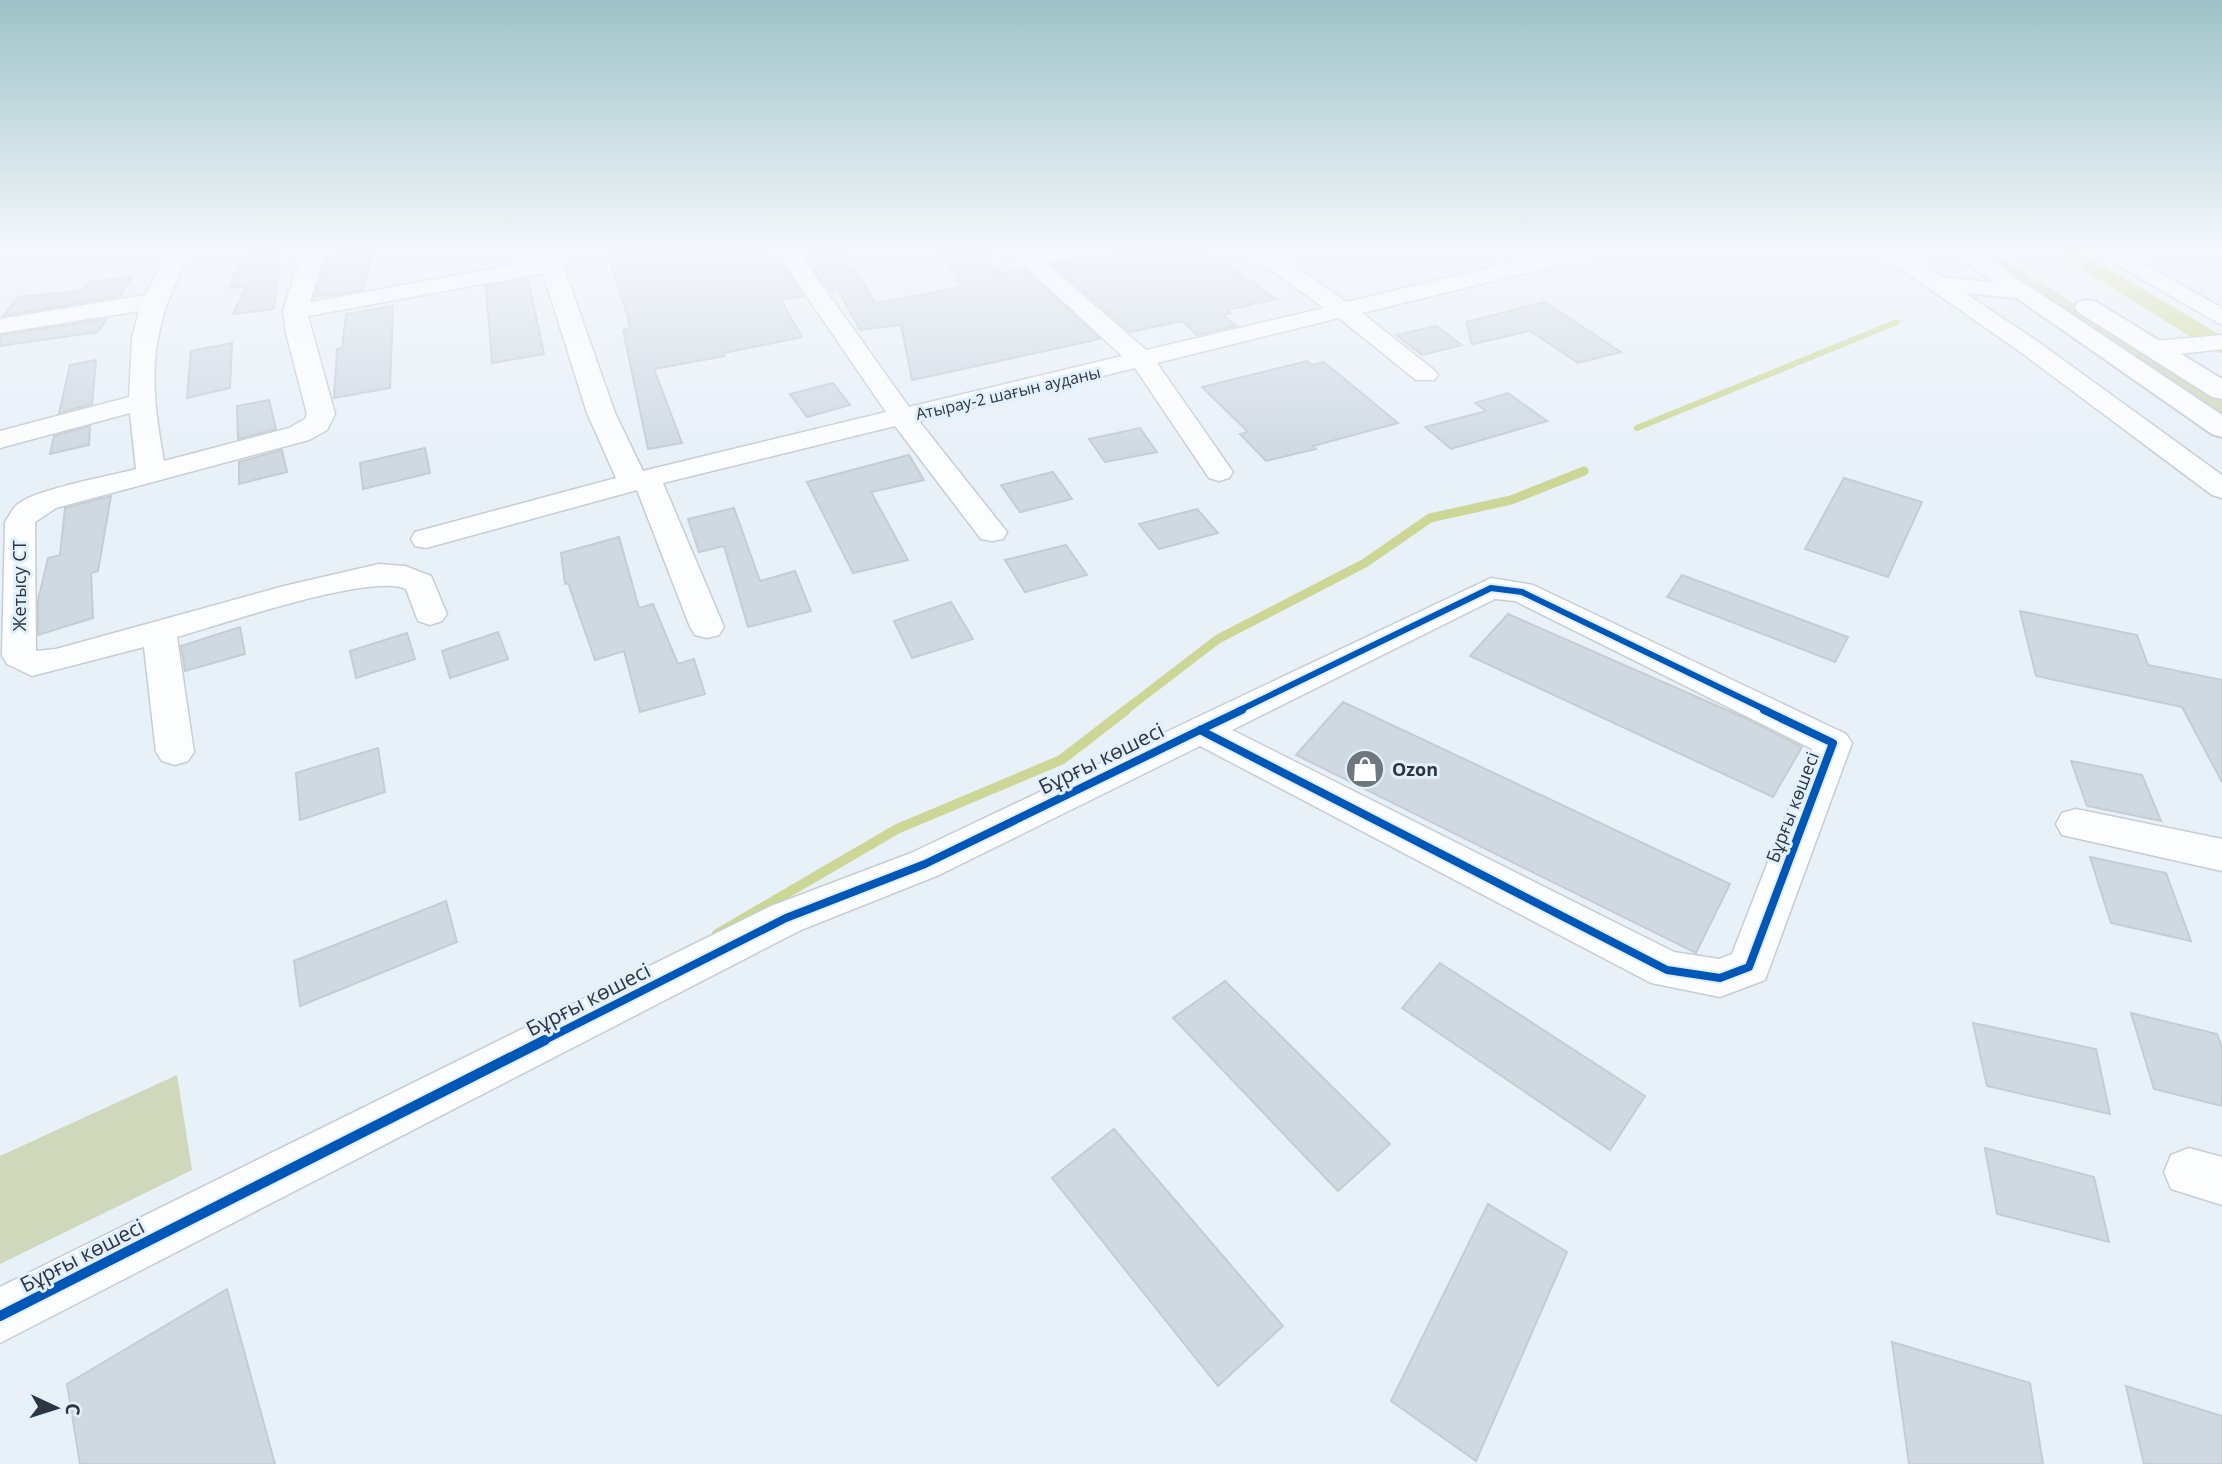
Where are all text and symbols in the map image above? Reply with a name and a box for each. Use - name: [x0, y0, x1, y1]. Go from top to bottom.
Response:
- street label: Атырау-2 шағын ауданы: [913, 361, 1103, 425]
- street label: Жетысу СТ: [7, 540, 31, 632]
- street label: Бұрғы көшесі: [1034, 716, 1168, 800]
- shop icon: Ozon: [1344, 748, 1386, 790]
- street label: Бұрғы көшесі: [1760, 748, 1824, 866]
- place label: Ozon: [1392, 757, 1438, 781]
- street label: Бұрғы көшесі: [521, 956, 655, 1042]
- street label: Бұрғы көшесі: [15, 1212, 149, 1298]
- north arrow: [21, 1373, 91, 1443]
- text: С: [60, 1402, 86, 1416]

